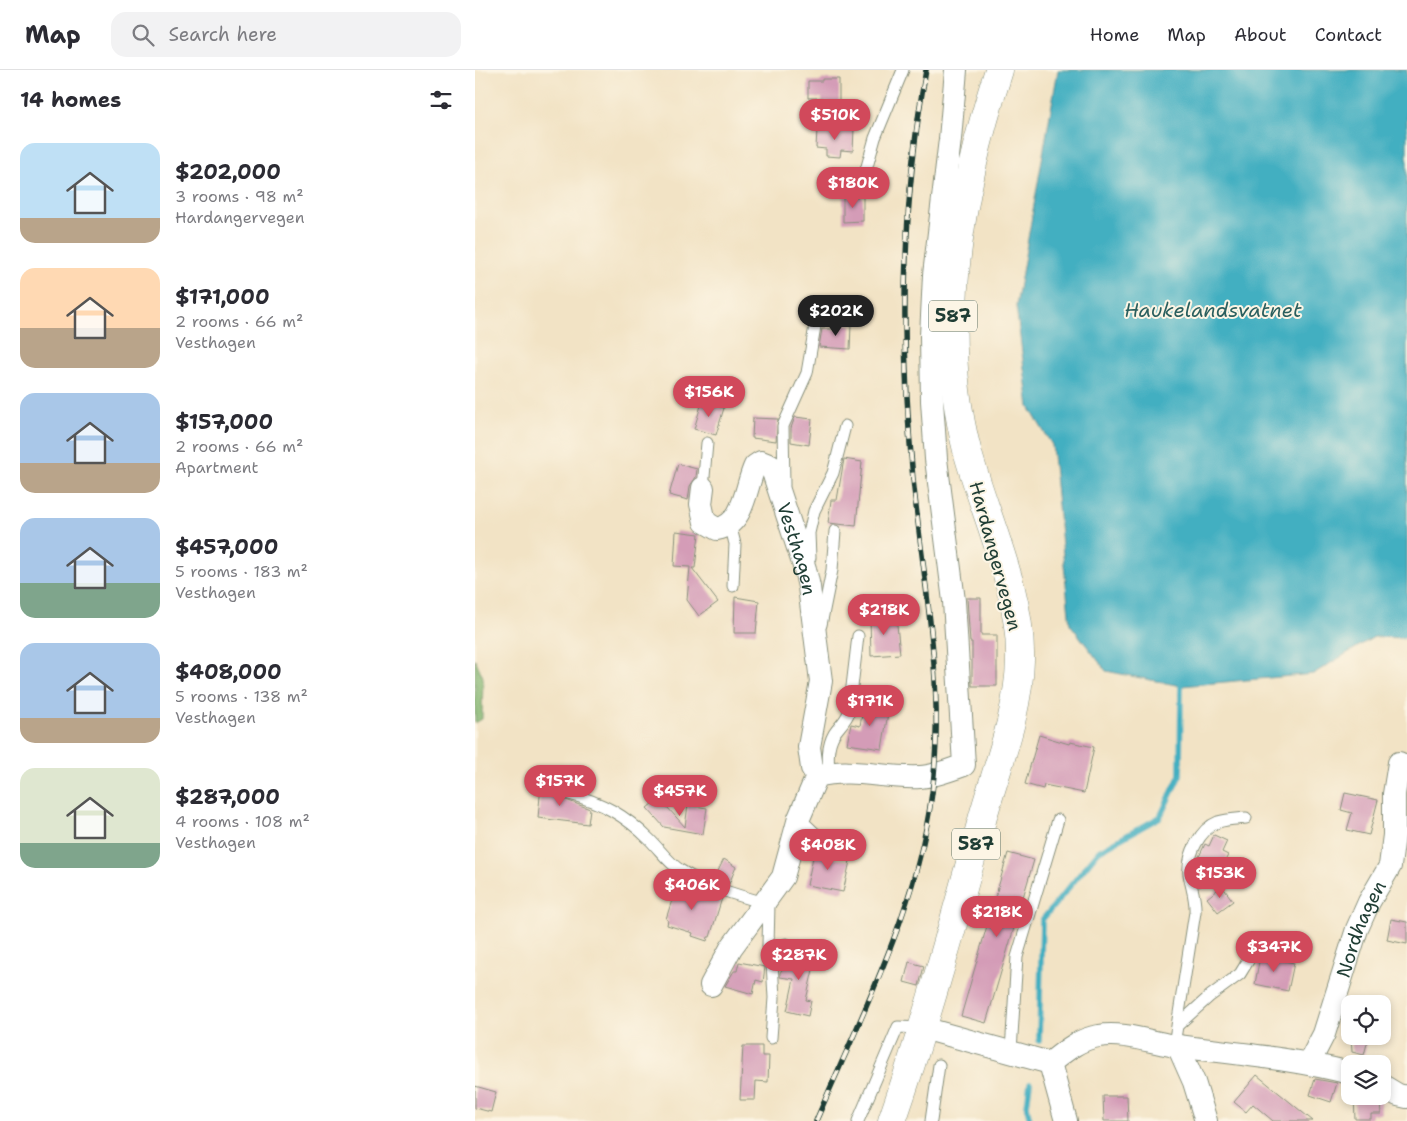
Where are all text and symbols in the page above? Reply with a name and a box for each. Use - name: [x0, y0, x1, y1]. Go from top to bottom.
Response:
- search box: [111, 12, 461, 57]
- text: Map: [25, 19, 81, 51]
- icon: search: [129, 21, 157, 49]
- text: Search here: [169, 22, 277, 47]
- text: Home: [1090, 23, 1139, 47]
- text: Map: [1167, 23, 1206, 47]
- text: About: [1234, 23, 1287, 47]
- text: Contact: [1315, 23, 1382, 47]
- text: 14 homes: [20, 86, 121, 114]
- icon: filters: [427, 86, 455, 114]
- pin: $510K: [800, 98, 870, 141]
- text: $510K: [810, 104, 860, 125]
- text: $202,000: [175, 158, 281, 186]
- icon: home: [60, 163, 120, 223]
- pin: $180K: [818, 166, 888, 209]
- text: $180K: [828, 172, 878, 193]
- text: 3 rooms · 98 m²: [175, 186, 304, 207]
- text: Hardangervegen: [175, 207, 304, 228]
- text: $171,000: [175, 283, 270, 311]
- icon: home: [60, 288, 120, 348]
- pin: $202K: [801, 294, 871, 337]
- water label: Haukelandsvatnet: [1124, 297, 1302, 323]
- text: $202K: [809, 300, 863, 321]
- road number: 587: [929, 300, 977, 332]
- text: 2 rooms · 66 m²: [175, 311, 303, 332]
- text: Vesthagen: [175, 332, 256, 353]
- pin: $156K: [674, 376, 744, 418]
- text: $156K: [684, 381, 734, 402]
- text: $157,000: [175, 408, 273, 436]
- icon: home: [60, 413, 120, 473]
- text: 2 rooms · 66 m²: [175, 436, 303, 457]
- text: Apartment: [175, 457, 258, 478]
- street label: Hardangervegen: [964, 479, 1027, 634]
- street label: Vesthagen: [771, 499, 822, 597]
- text: $457,000: [175, 533, 278, 561]
- icon: home: [60, 538, 120, 598]
- text: 5 rooms · 183 m²: [175, 561, 308, 582]
- text: Vesthagen: [175, 582, 256, 603]
- pin: $218K: [849, 594, 919, 636]
- text: $218K: [859, 599, 909, 620]
- text: $408,000: [175, 658, 282, 686]
- icon: home: [60, 663, 120, 723]
- pin: $171K: [835, 684, 905, 727]
- text: 5 rooms · 138 m²: [175, 686, 308, 707]
- text: $171K: [847, 690, 893, 711]
- text: Vesthagen: [175, 707, 256, 728]
- pin: $157K: [525, 764, 595, 807]
- text: $157K: [535, 770, 585, 791]
- pin: $457K: [645, 774, 715, 817]
- text: $457K: [653, 780, 707, 801]
- text: $287,000: [175, 783, 280, 811]
- icon: home: [60, 788, 120, 848]
- text: 4 rooms · 108 m²: [175, 811, 310, 832]
- pin: $408K: [793, 828, 863, 871]
- road number: 587: [952, 829, 1000, 860]
- text: Vesthagen: [175, 832, 256, 853]
- text: $408K: [800, 834, 856, 855]
- pin: $153K: [1185, 856, 1255, 899]
- text: $153K: [1195, 862, 1245, 883]
- pin: $406K: [657, 868, 727, 911]
- text: $406K: [664, 874, 720, 895]
- street label: Nordhagen: [1331, 876, 1392, 981]
- pin: $218K: [962, 896, 1032, 938]
- text: $218K: [972, 901, 1022, 922]
- pin: $347K: [1239, 930, 1309, 973]
- text: $347K: [1247, 936, 1301, 957]
- pin: $287K: [764, 938, 834, 981]
- text: $287K: [772, 944, 826, 965]
- map controls: [1341, 995, 1391, 1105]
- button: locate: [1341, 995, 1391, 1045]
- button: layers: [1341, 1055, 1391, 1105]

